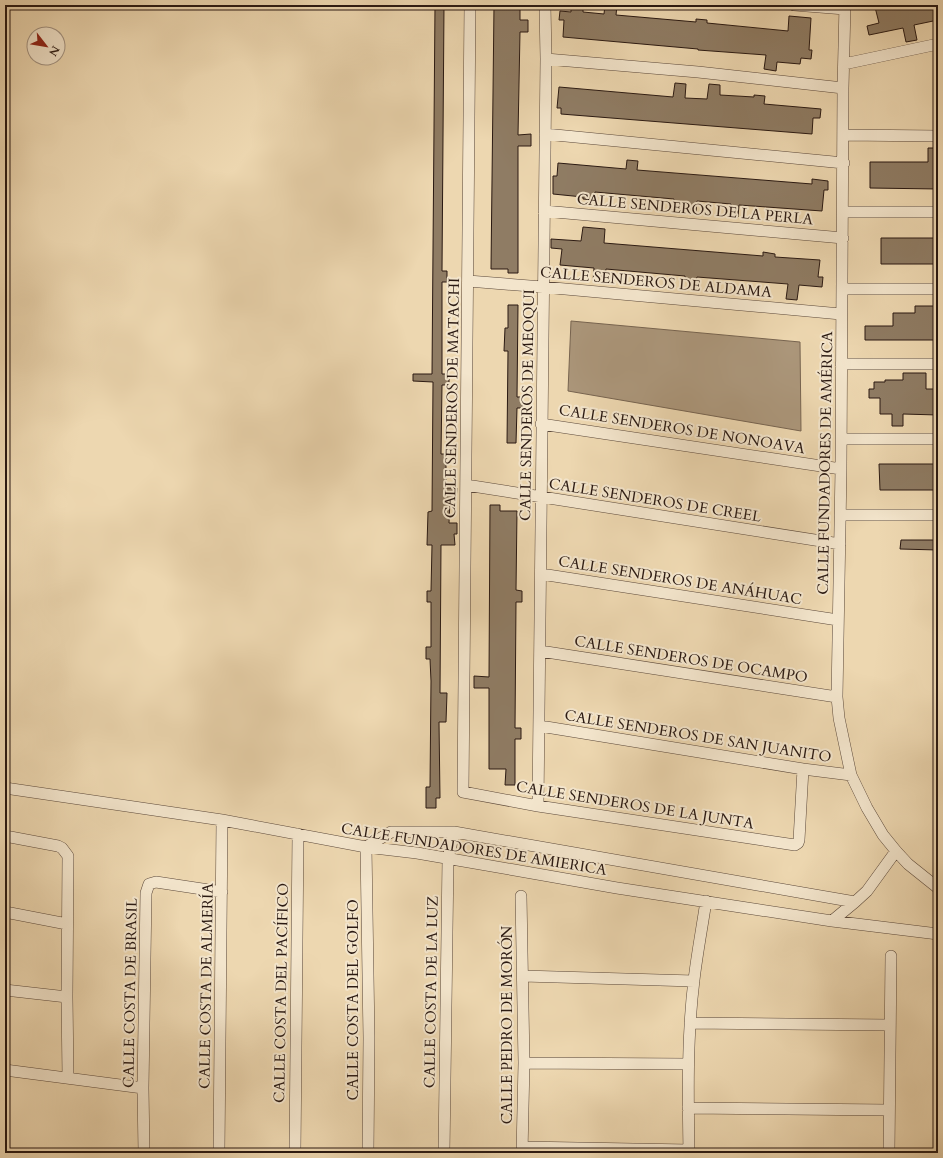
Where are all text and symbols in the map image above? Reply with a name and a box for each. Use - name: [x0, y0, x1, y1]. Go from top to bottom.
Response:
- north arrow: [26, 26, 66, 66]
- text: N: [45, 43, 63, 59]
- street label: CALLE SENDEROS DE LA PERLA: [576, 189, 814, 229]
- street label: CALLE SENDEROS DE ALDAMA: [539, 262, 773, 302]
- street label: CALLE SENDEROS DE MATACHI: [440, 278, 464, 518]
- street label: CALLE SENDEROS DE MEOQUI: [515, 289, 539, 521]
- street label: CALLE FUNDADORES DE AMÉRICA: [813, 331, 837, 595]
- street label: CALLE SENDEROS DE NONOAVA: [558, 400, 807, 458]
- street label: CALLE SENDEROS DE CREEL: [548, 473, 763, 527]
- street label: CALLE SENDEROS DE ANÁHUAC: [557, 551, 803, 609]
- street label: CALLE SENDEROS DE OCAMPO: [573, 631, 809, 687]
- street label: CALLE SENDEROS DE SAN JUANITO: [563, 705, 833, 767]
- street label: CALLE SENDEROS DE LA JUNTA: [515, 776, 756, 834]
- street label: CALLE FUNDADORES DE AMIERICA: [340, 818, 609, 880]
- street label: CALLE COSTA DE ALMERÍA: [194, 883, 218, 1089]
- street label: CALLE COSTA DEL PACÍFICO: [269, 883, 293, 1103]
- street label: CALLE COSTA DE LA LUZ: [419, 896, 443, 1088]
- street label: CALLE COSTA DE BRASIL: [118, 897, 142, 1088]
- street label: CALLE COSTA DEL GOLFO: [343, 899, 363, 1101]
- street label: CALLE PEDRO DE MORÓN: [497, 925, 517, 1124]

